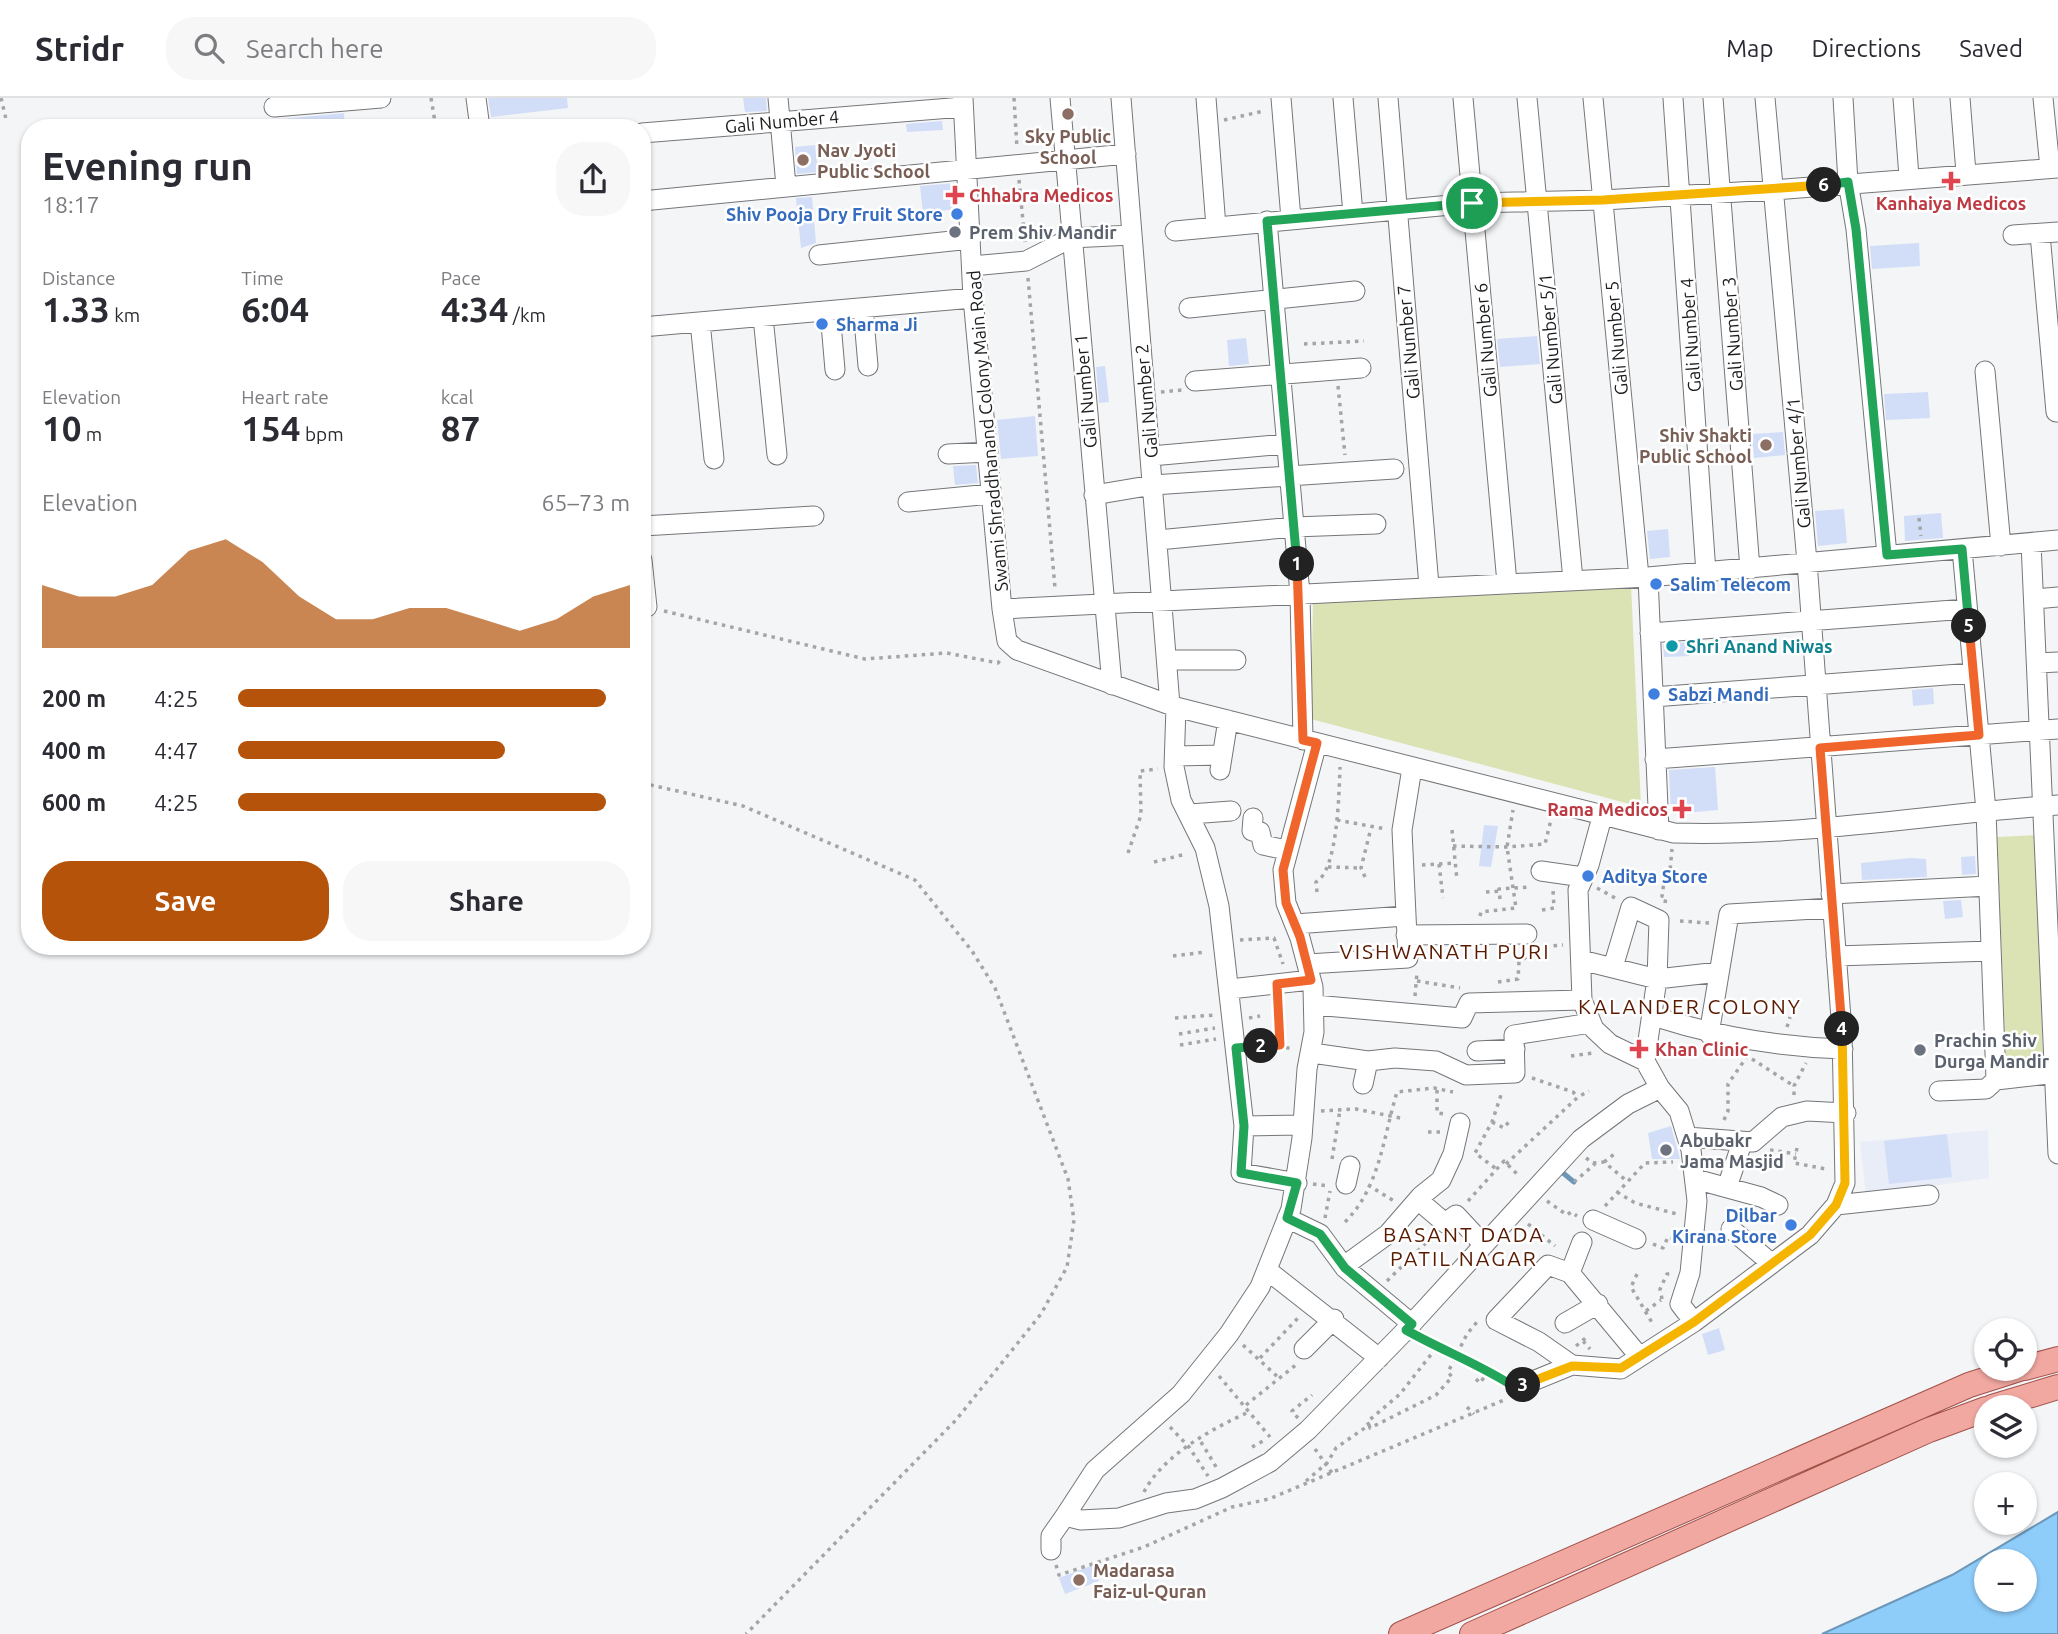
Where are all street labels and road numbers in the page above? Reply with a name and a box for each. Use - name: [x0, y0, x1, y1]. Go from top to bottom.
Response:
- street label: Gali Number 4: [724, 106, 840, 136]
- street label: Swami Shraddhanand Colony Main Road: [963, 270, 1011, 592]
- street label: Gali Number 5/1: [1534, 273, 1566, 405]
- street label: Gali Number 3: [1718, 276, 1746, 392]
- street label: Gali Number 4: [1676, 277, 1704, 393]
- street label: Gali Number 5: [1601, 280, 1631, 396]
- street label: Gali Number 6: [1470, 282, 1500, 398]
- street label: Gali Number 7: [1393, 284, 1423, 400]
- street label: Gali Number 1: [1070, 333, 1100, 449]
- street label: Gali Number 2: [1131, 343, 1161, 459]
- street label: Gali Number 4/1: [1782, 397, 1814, 529]

